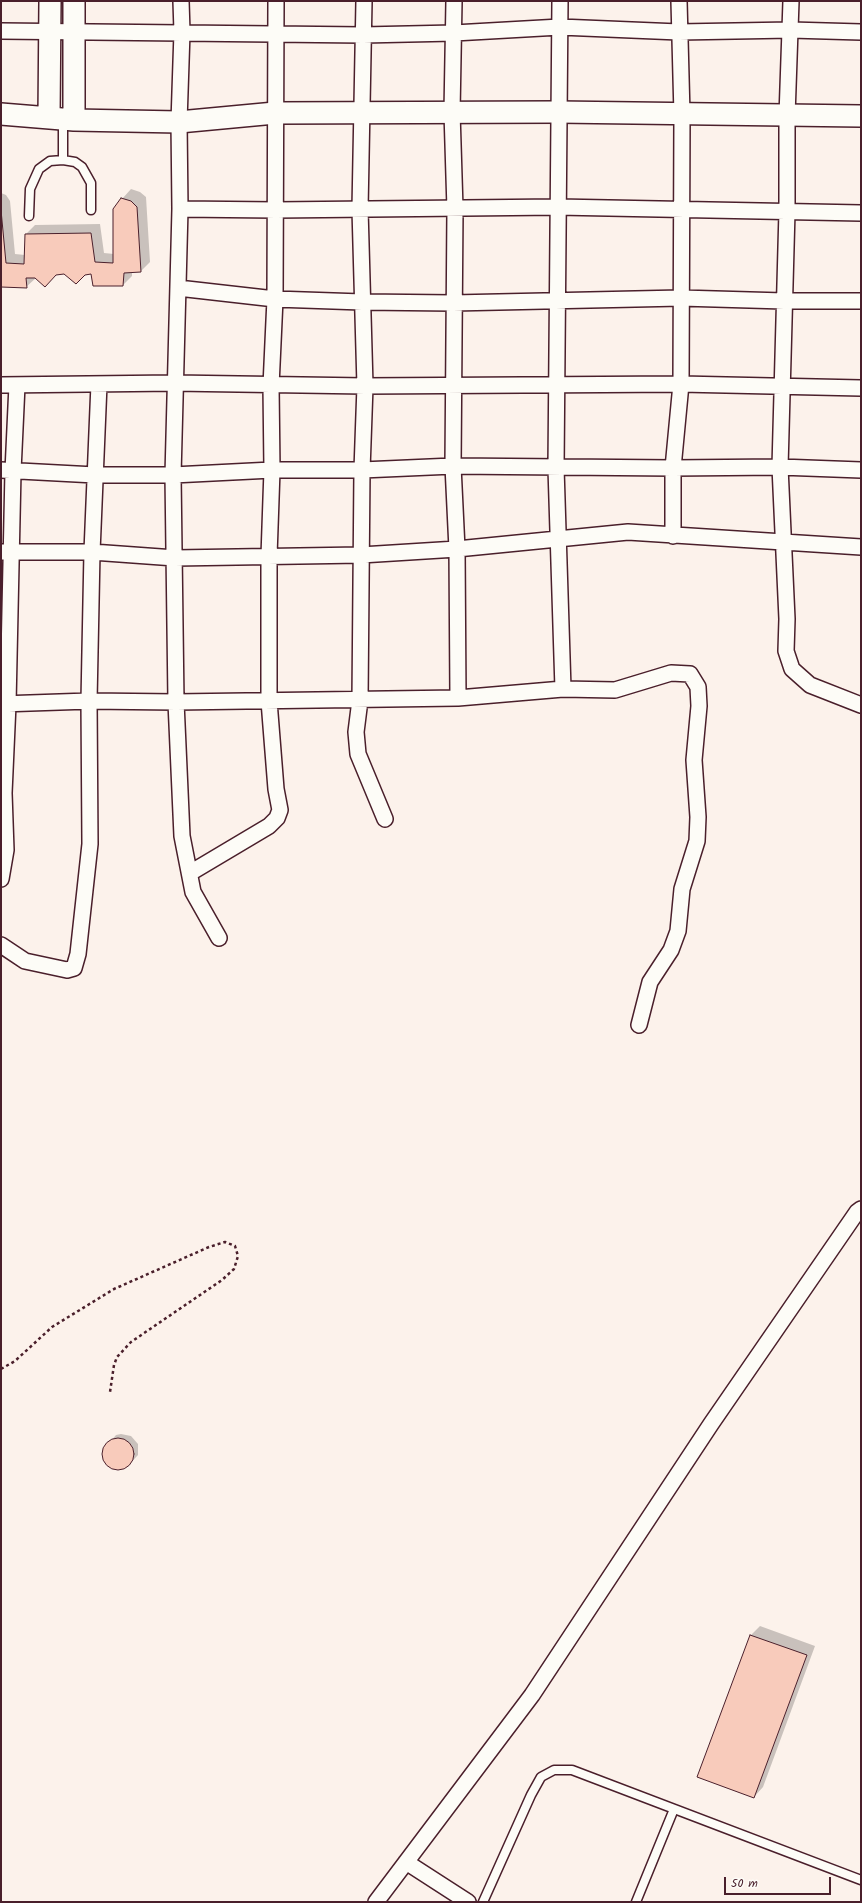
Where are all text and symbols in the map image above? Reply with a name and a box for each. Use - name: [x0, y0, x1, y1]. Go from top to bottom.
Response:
- scale bar: [726, 1869, 833, 1895]
- text: 50 m: [731, 1874, 758, 1893]

